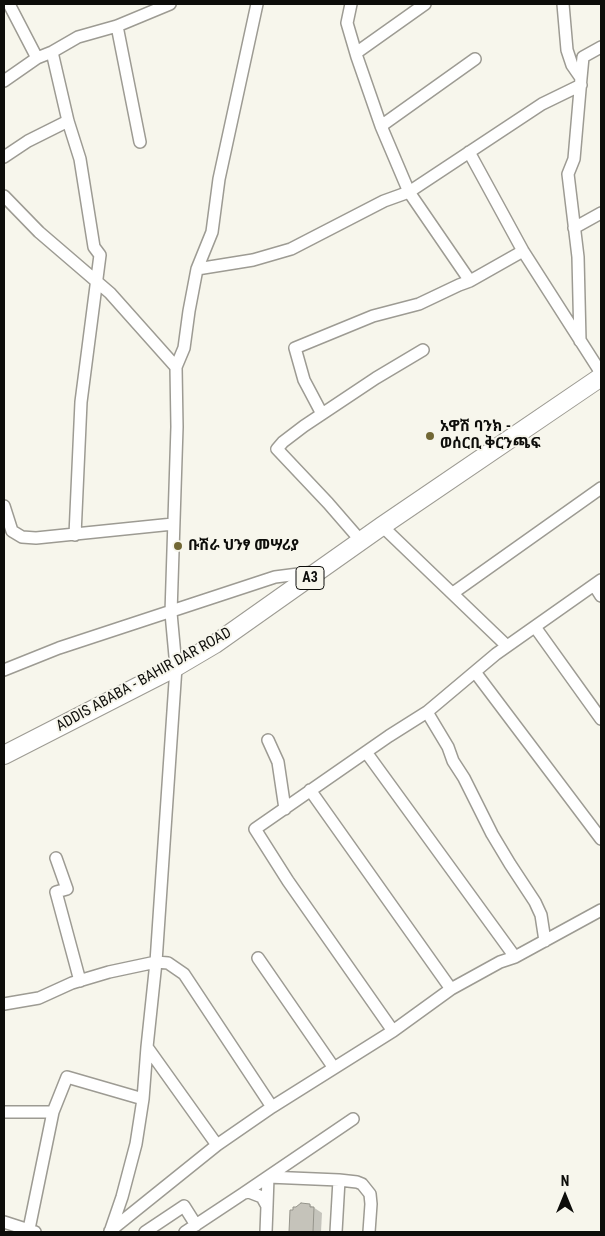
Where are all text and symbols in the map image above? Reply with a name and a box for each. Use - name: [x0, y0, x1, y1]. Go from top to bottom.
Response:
- place label: አዋሽ ባንክ - ወሰርቢ ቅርንጫፍ: [440, 418, 541, 453]
- marker: አዋሽ ባንክ - ወሰርቢ ቅርንጫፍ: [424, 430, 436, 442]
- place label: ቡሽራ ህንፃ መሣሪያ: [188, 537, 299, 555]
- marker: ቡሽራ ህንፃ መሣሪያ: [172, 540, 184, 552]
- road number: A3: [296, 566, 324, 590]
- street label: ADDIS ABABA - BAHIR DAR ROAD: [53, 624, 235, 736]
- north arrow: [540, 1171, 590, 1221]
- text: N: [561, 1173, 569, 1189]

